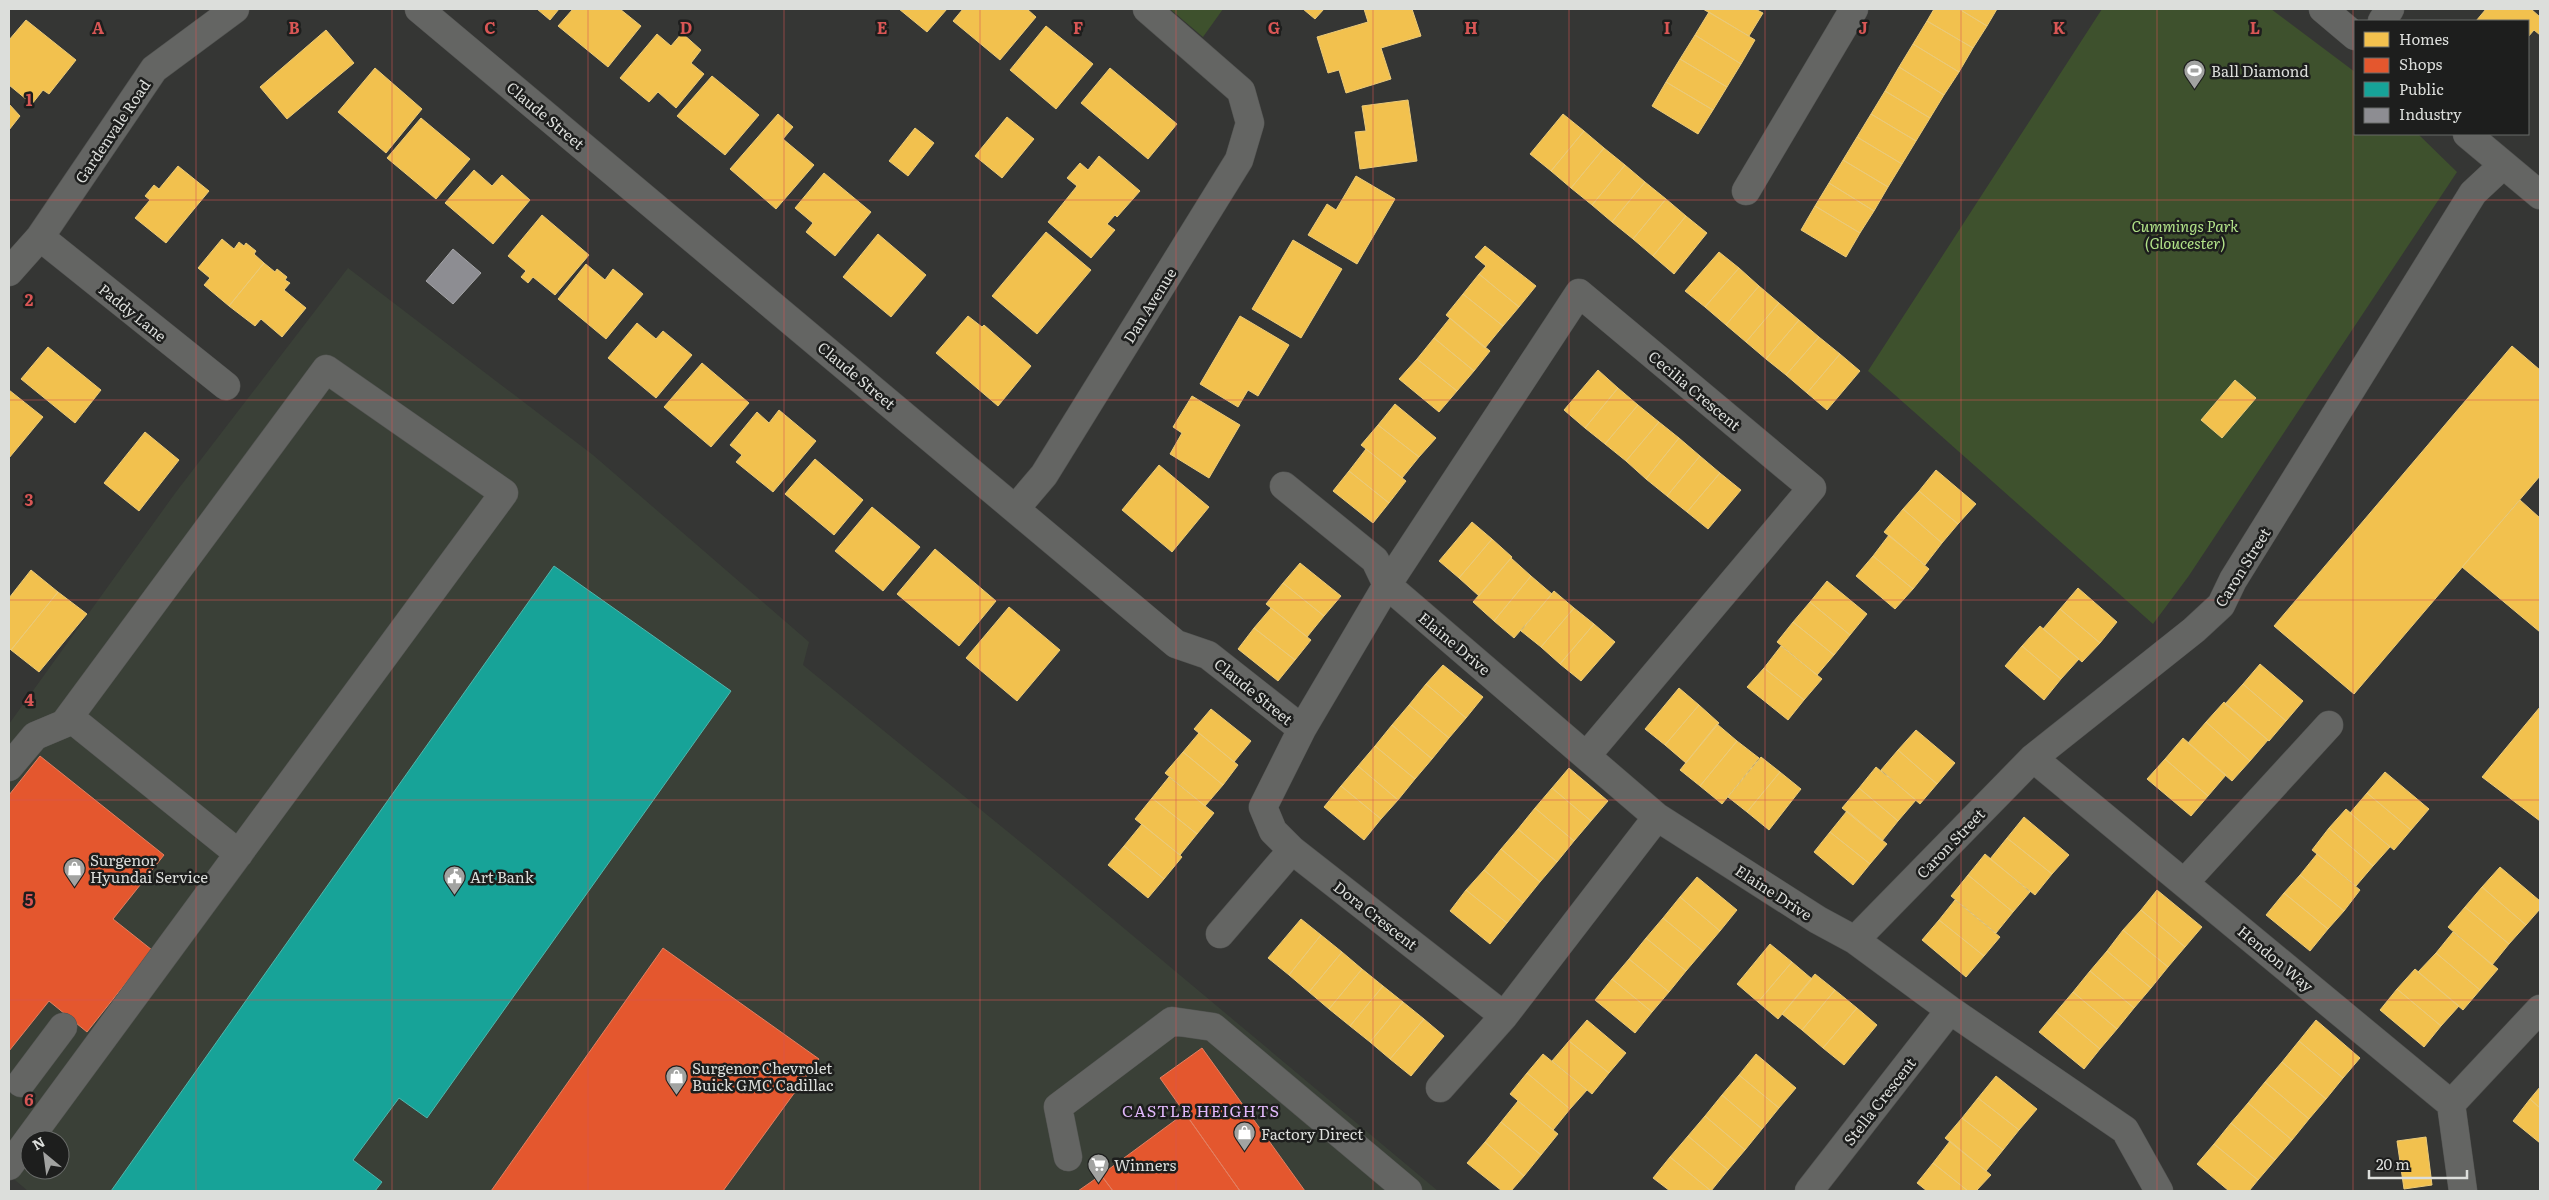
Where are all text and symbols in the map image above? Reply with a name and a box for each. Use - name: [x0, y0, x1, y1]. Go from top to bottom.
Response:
- text: A: [92, 15, 104, 39]
- text: B: [288, 15, 300, 39]
- text: C: [484, 15, 496, 39]
- text: D: [680, 15, 692, 39]
- text: E: [877, 15, 888, 39]
- text: F: [1073, 15, 1083, 39]
- text: G: [1268, 15, 1280, 39]
- text: H: [1464, 15, 1478, 39]
- text: I: [1664, 15, 1670, 39]
- text: J: [1858, 15, 1868, 39]
- text: K: [2053, 15, 2066, 39]
- text: L: [2250, 15, 2260, 39]
- legend: [2354, 20, 2529, 135]
- text: Homes: [2399, 27, 2449, 50]
- text: Shops: [2399, 52, 2442, 75]
- sports icon: Ball Diamond: [2183, 58, 2207, 89]
- place label: Ball Diamond: [2211, 59, 2309, 82]
- street label: Gardenvale Road: [69, 74, 155, 188]
- street label: Claude Street: [502, 76, 590, 154]
- text: Public: [2399, 77, 2444, 100]
- text: 1: [26, 87, 33, 111]
- text: Industry: [2399, 102, 2462, 125]
- park label: Cummings Park (Gloucester): [2132, 214, 2239, 254]
- street label: Dan Avenue: [1117, 263, 1181, 347]
- street label: Paddy Lane: [94, 277, 172, 347]
- text: 2: [25, 287, 34, 311]
- street label: Claude Street: [813, 336, 901, 414]
- street label: Cecilia Crescent: [1644, 344, 1746, 436]
- text: 3: [25, 487, 34, 511]
- street label: Caron Street: [2208, 523, 2276, 611]
- street label: Elaine Drive: [1414, 606, 1496, 680]
- street label: Claude Street: [1210, 652, 1298, 730]
- text: 4: [24, 687, 34, 711]
- street label: Caron Street: [1911, 803, 1989, 883]
- place label: Surgenor Hyundai Service: [90, 848, 208, 888]
- shop icon: Surgenor Hyundai Service: [62, 856, 86, 887]
- street label: Elaine Drive: [1731, 858, 1817, 926]
- public building icon: Art Bank: [442, 864, 466, 895]
- place label: Art Bank: [470, 865, 535, 888]
- street label: Dora Crescent: [1329, 875, 1423, 955]
- text: 5: [25, 887, 34, 911]
- street label: Hendon Way: [2233, 919, 2319, 997]
- street label: Stella Crescent: [1837, 1052, 1921, 1150]
- place label: Surgenor Chevrolet Buick GMC Cadillac: [692, 1056, 834, 1096]
- shop icon: Surgenor Chevrolet Buick GMC Cadillac: [664, 1064, 688, 1095]
- text: 6: [24, 1087, 34, 1111]
- district label: CASTLE HEIGHTS: [1122, 1098, 1280, 1122]
- shop icon: Factory Direct: [1233, 1121, 1257, 1152]
- place label: Factory Direct: [1261, 1122, 1363, 1145]
- north arrow: [20, 1130, 70, 1180]
- text: N: [28, 1131, 48, 1154]
- scale bar: [2369, 1148, 2466, 1180]
- supermarket icon: Winners: [1086, 1152, 1110, 1183]
- text: 20 m: [2376, 1152, 2410, 1175]
- place label: Winners: [1114, 1153, 1176, 1176]

